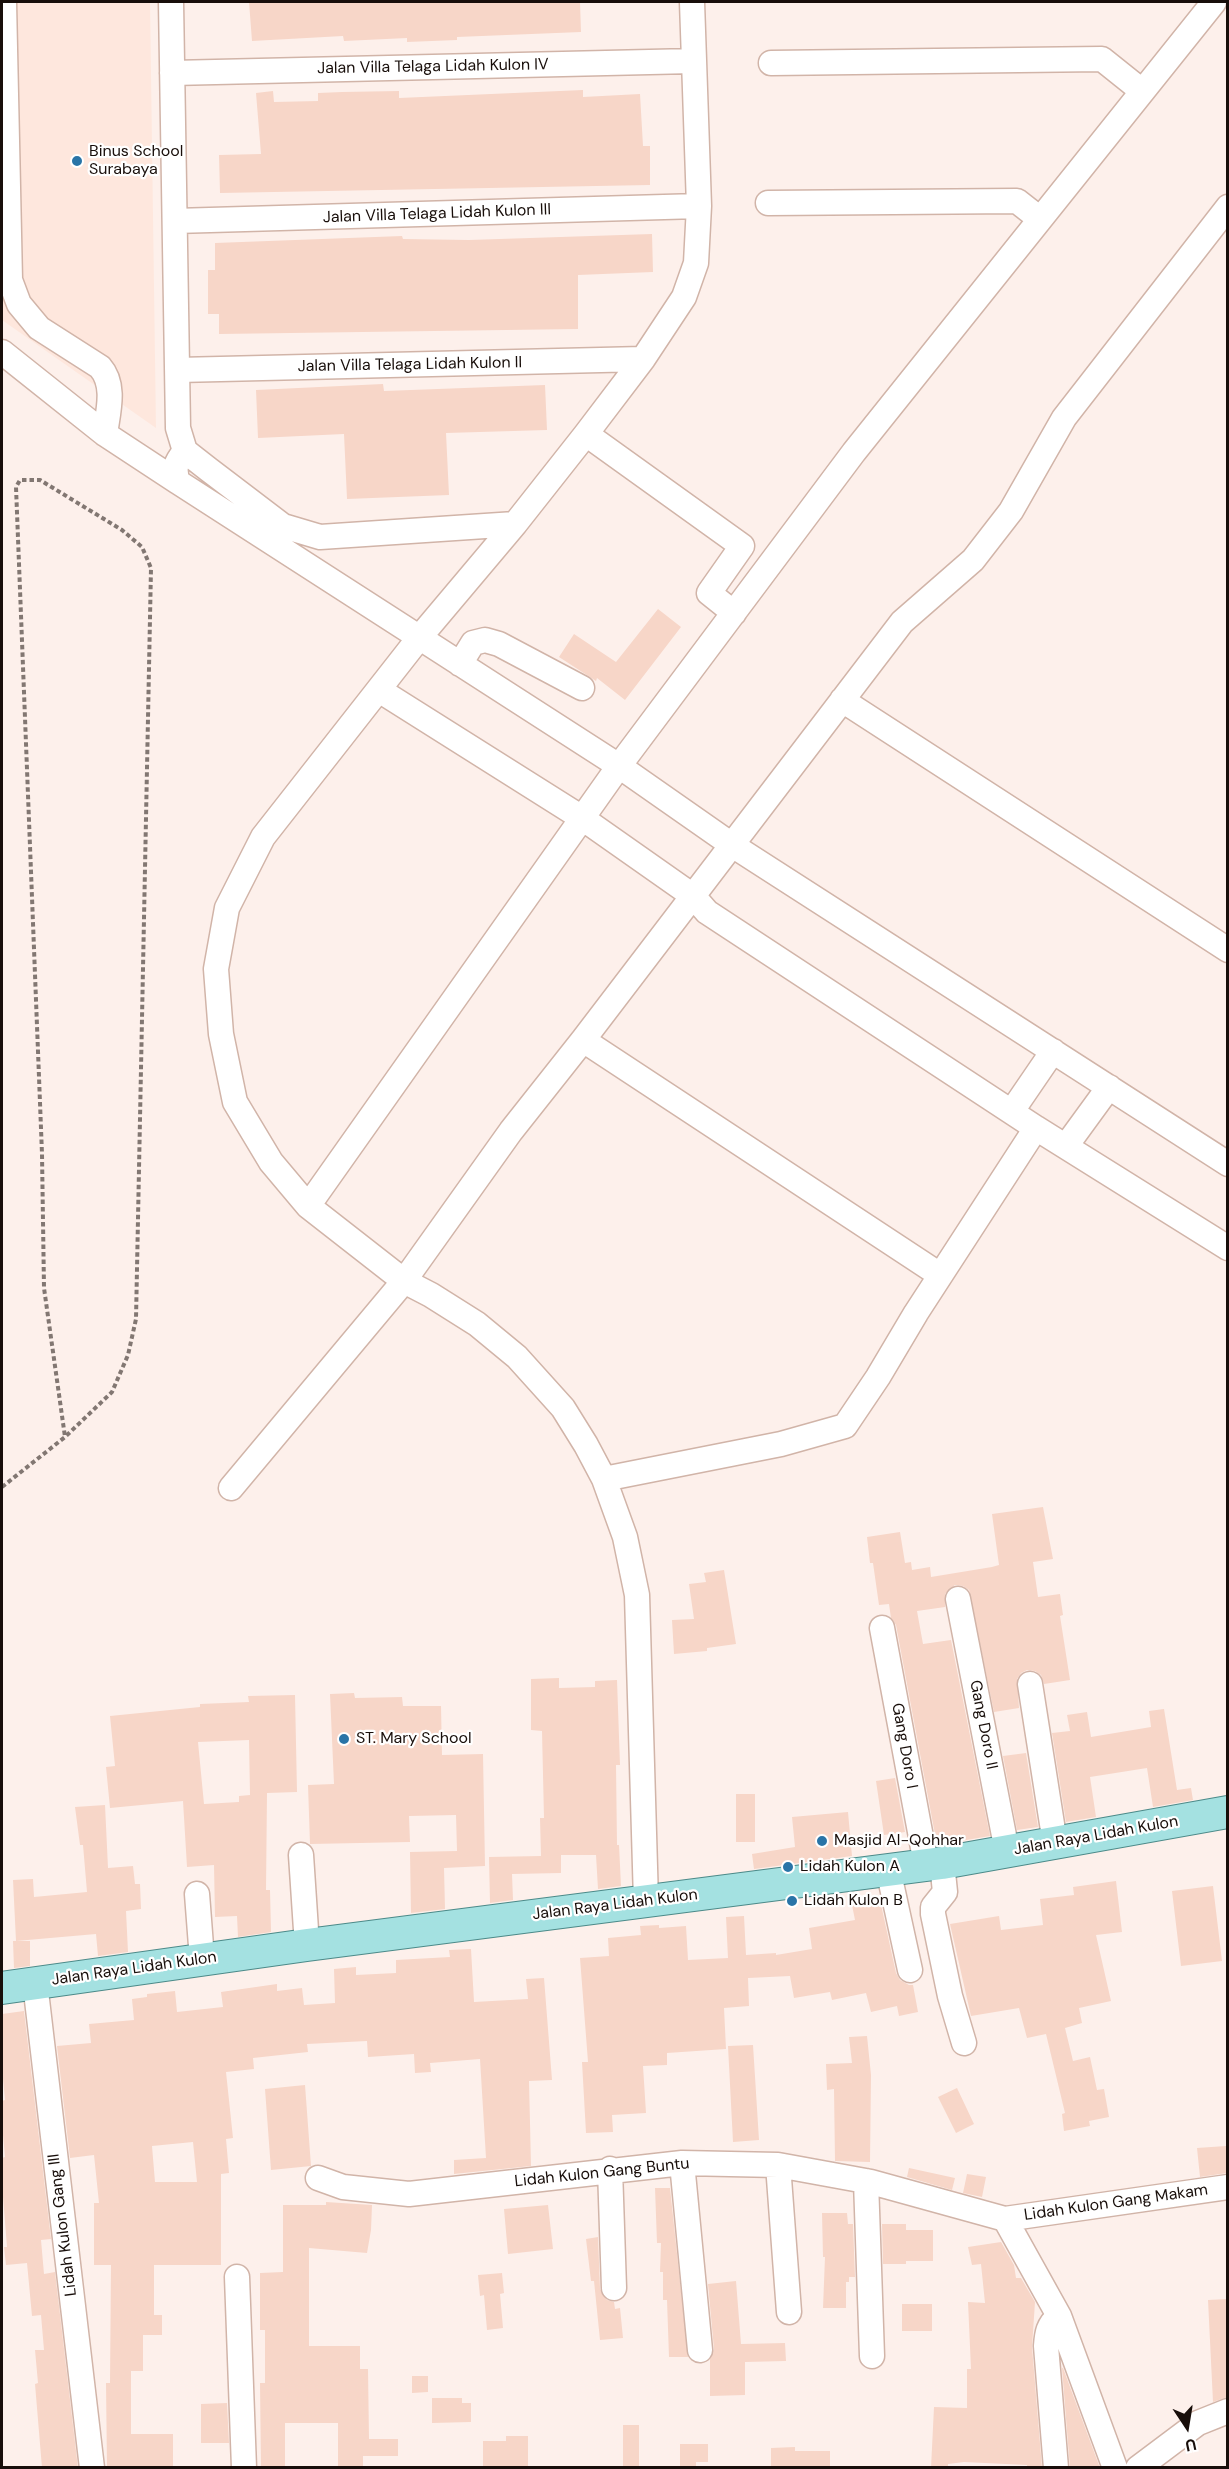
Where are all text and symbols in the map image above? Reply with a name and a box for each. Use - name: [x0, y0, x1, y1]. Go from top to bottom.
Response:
- street label: Jalan Villa Telaga Lidah Kulon IV: [317, 55, 549, 79]
- place label: Binus School Surabaya: [89, 142, 183, 180]
- marker: Binus School Surabaya: [70, 154, 84, 168]
- street label: Jalan Villa Telaga Lidah Kulon III: [323, 200, 551, 228]
- street label: Jalan Villa Telaga Lidah Kulon II: [298, 353, 522, 377]
- street label: Gang Doro II: [965, 1679, 1001, 1771]
- street label: Gang Doro I: [887, 1702, 921, 1790]
- place label: ST. Mary School: [356, 1729, 472, 1749]
- marker: ST. Mary School: [337, 1732, 351, 1746]
- street label: Jalan Raya Lidah Kulon: [1012, 1812, 1180, 1860]
- place label: Masjid Al-Qohhar: [834, 1831, 964, 1851]
- marker: Masjid Al-Qohhar: [815, 1834, 829, 1848]
- place label: Lidah Kulon A: [800, 1857, 900, 1877]
- marker: Lidah Kulon A: [781, 1860, 795, 1874]
- street label: Jalan Raya Lidah Kulon: [531, 1885, 699, 1925]
- place label: Lidah Kulon B: [804, 1891, 903, 1911]
- marker: Lidah Kulon B: [785, 1894, 799, 1908]
- street label: Jalan Raya Lidah Kulon: [50, 1948, 218, 1990]
- street label: Lidah Kulon Gang III: [45, 2153, 81, 2297]
- street label: Lidah Kulon Gang Buntu: [514, 2154, 690, 2192]
- street label: Lidah Kulon Gang Makam: [1023, 2181, 1209, 2225]
- north arrow: [1157, 2397, 1217, 2457]
- text: U: [1183, 2434, 1198, 2457]

